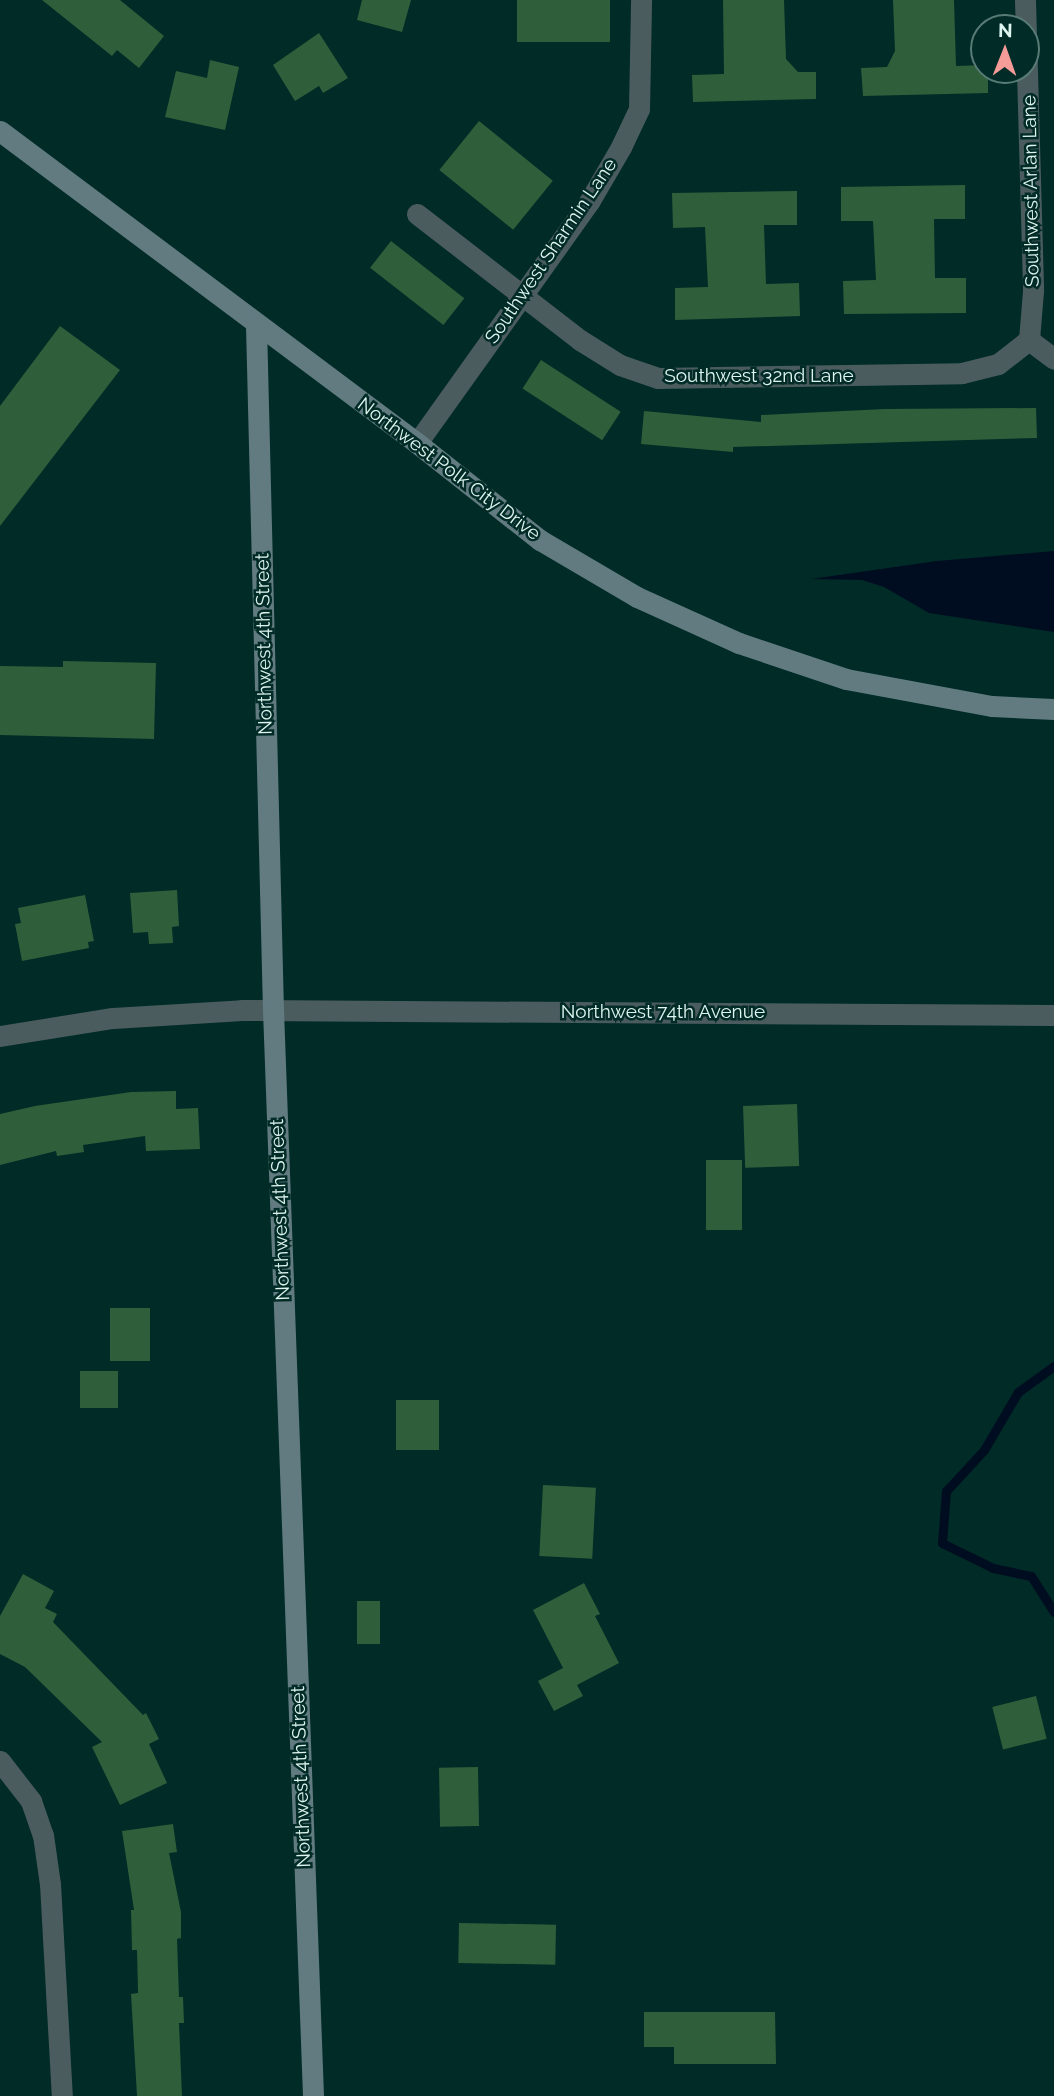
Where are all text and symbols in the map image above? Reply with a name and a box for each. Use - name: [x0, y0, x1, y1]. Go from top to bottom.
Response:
- north arrow: [970, 14, 1040, 84]
- text: N: [998, 19, 1013, 41]
- street label: Southwest Arlan Lane: [1018, 95, 1044, 287]
- street label: Southwest Sharmin Lane: [480, 154, 622, 348]
- street label: Southwest 32nd Lane: [664, 365, 854, 387]
- street label: Northwest Polk City Drive: [353, 393, 545, 545]
- street label: Northwest 4th Street: [251, 553, 277, 735]
- street label: Northwest 74th Avenue: [561, 1001, 765, 1023]
- street label: Northwest 4th Street: [265, 1119, 295, 1301]
- street label: Northwest 4th Street: [286, 1686, 316, 1868]

